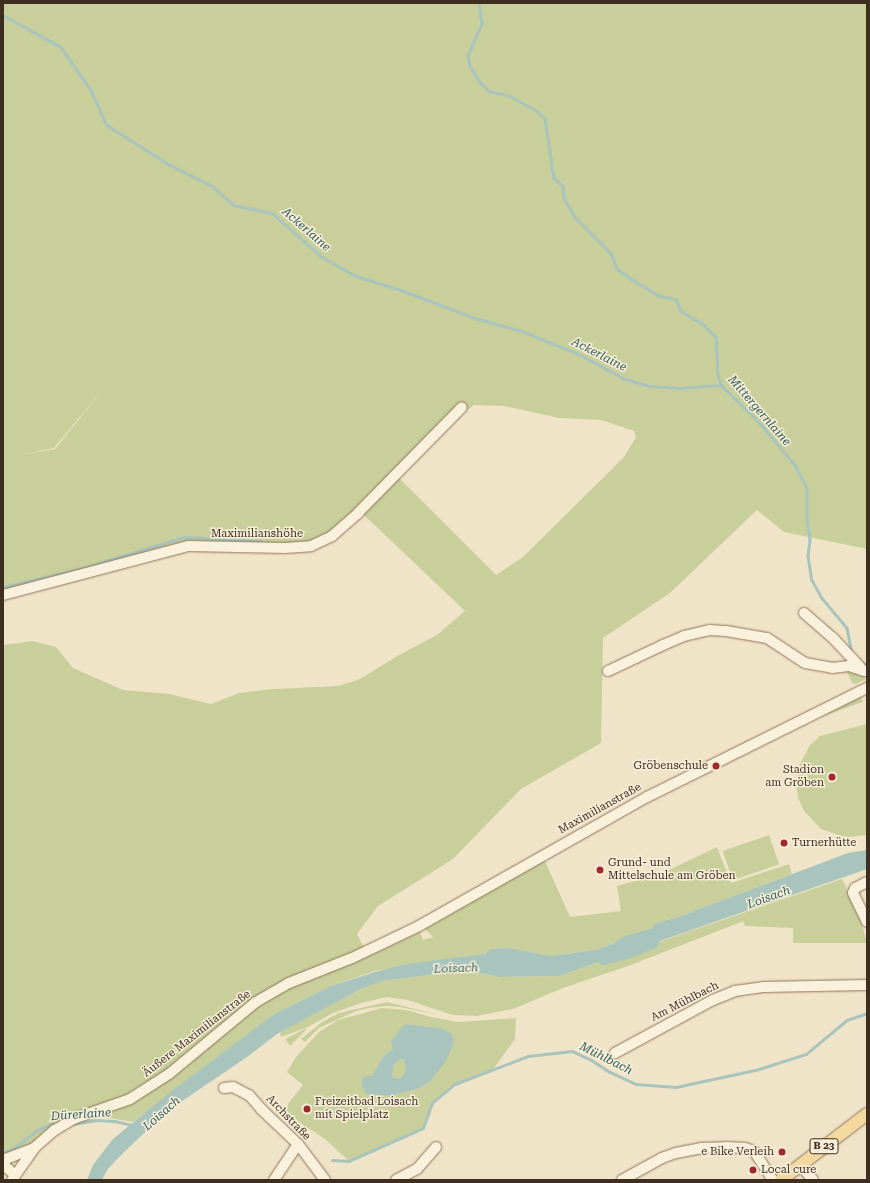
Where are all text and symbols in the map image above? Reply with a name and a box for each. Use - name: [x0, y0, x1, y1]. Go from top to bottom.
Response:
- water label: Ackerlaine: [279, 205, 333, 255]
- water label: Ackerlaine: [569, 335, 629, 375]
- water label: Mittergernlaine: [725, 373, 793, 449]
- street label: Maximilianshöhe: [211, 527, 303, 541]
- place label: Gröbenschule: [633, 759, 708, 773]
- marker: Gröbenschule: [711, 761, 721, 771]
- place label: Stadion am Gröben: [765, 764, 824, 790]
- marker: Stadion am Gröben: [827, 772, 837, 782]
- street label: Maximilianstraße: [556, 781, 644, 837]
- place label: Turnerhütte: [792, 836, 856, 850]
- marker: Turnerhütte: [779, 838, 789, 848]
- place label: Grund- und Mittelschule am Gröben: [608, 857, 736, 883]
- marker: Grund- und Mittelschule am Gröben: [595, 865, 605, 875]
- water label: Loisach: [746, 884, 792, 912]
- water label: Loisach: [433, 961, 479, 977]
- street label: Am Mühlbach: [649, 979, 721, 1025]
- street label: Äußere Maximilianstraße: [141, 988, 253, 1080]
- water label: Mühlbach: [577, 1040, 635, 1078]
- street label: Archstraße: [263, 1093, 313, 1143]
- water label: Loisach: [140, 1094, 184, 1134]
- place label: Freizeitbad Loisach mit Spielplatz: [315, 1096, 418, 1122]
- marker: Freizeitbad Loisach mit Spielplatz: [302, 1104, 312, 1114]
- water label: Dürerlaine: [50, 1106, 112, 1124]
- road number: B 23: [809, 1138, 839, 1154]
- place label: e Bike Verleih: [701, 1145, 774, 1159]
- marker: e Bike Verleih: [777, 1147, 787, 1157]
- place label: Local cure: [761, 1163, 816, 1177]
- marker: Local cure: [748, 1165, 758, 1175]

